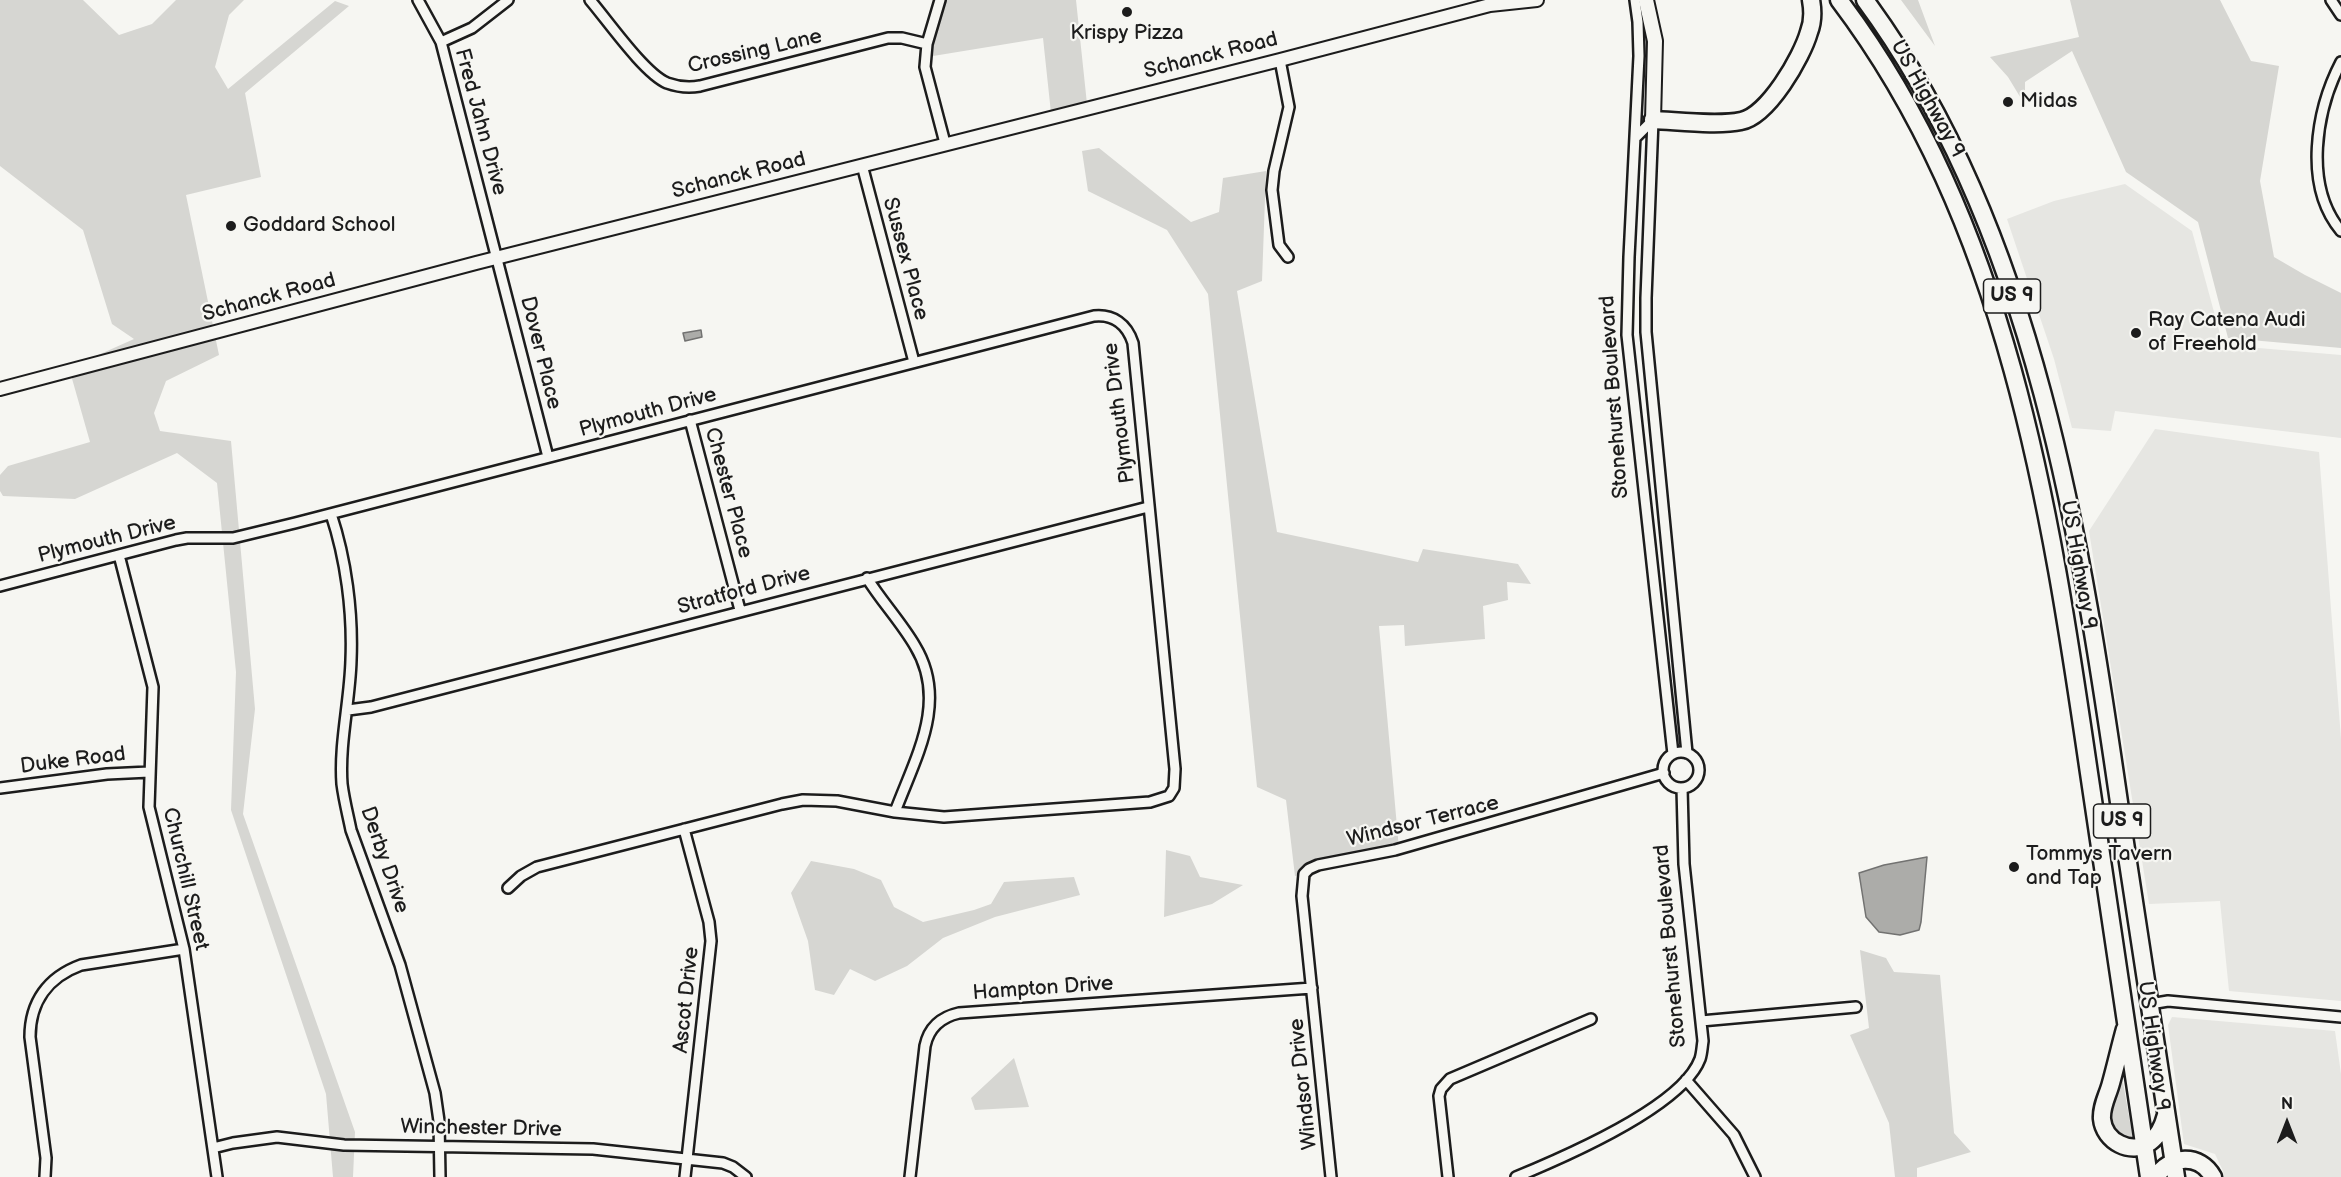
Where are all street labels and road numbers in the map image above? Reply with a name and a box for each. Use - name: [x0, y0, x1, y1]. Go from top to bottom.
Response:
- street label: Crossing Lane: [685, 24, 825, 80]
- street label: Schanck Road: [1141, 27, 1281, 85]
- street label: US Highway 9: [1884, 36, 1970, 162]
- street label: Fred Jahn Drive: [448, 46, 512, 198]
- street label: Schanck Road: [669, 147, 809, 205]
- street label: Sussex Place: [877, 195, 933, 323]
- street label: Schanck Road: [200, 268, 338, 328]
- road number: US 9: [1984, 279, 2040, 313]
- street label: Dover Place: [514, 294, 566, 412]
- street label: Stonehurst Boulevard: [1595, 295, 1635, 499]
- street label: Plymouth Drive: [1099, 341, 1141, 485]
- street label: Plymouth Drive: [577, 383, 719, 443]
- street label: Chester Place: [698, 425, 758, 561]
- street label: US Highway 9: [2054, 498, 2102, 632]
- street label: Plymouth Drive: [35, 511, 179, 569]
- street label: Stratford Drive: [675, 561, 813, 621]
- street label: Duke Road: [19, 742, 127, 780]
- street label: Windsor Terrace: [1344, 791, 1502, 853]
- street label: Derby Drive: [354, 803, 414, 917]
- road number: US 9: [2094, 804, 2150, 838]
- street label: Churchill Street: [156, 805, 214, 953]
- street label: Stonehurst Boulevard: [1650, 843, 1692, 1049]
- street label: Ascot Drive: [669, 946, 705, 1054]
- street label: Hampton Drive: [972, 972, 1114, 1006]
- street label: US Highway 9: [2131, 980, 2175, 1112]
- street label: Windsor Drive: [1285, 1017, 1323, 1151]
- street label: Winchester Drive: [400, 1115, 562, 1143]

